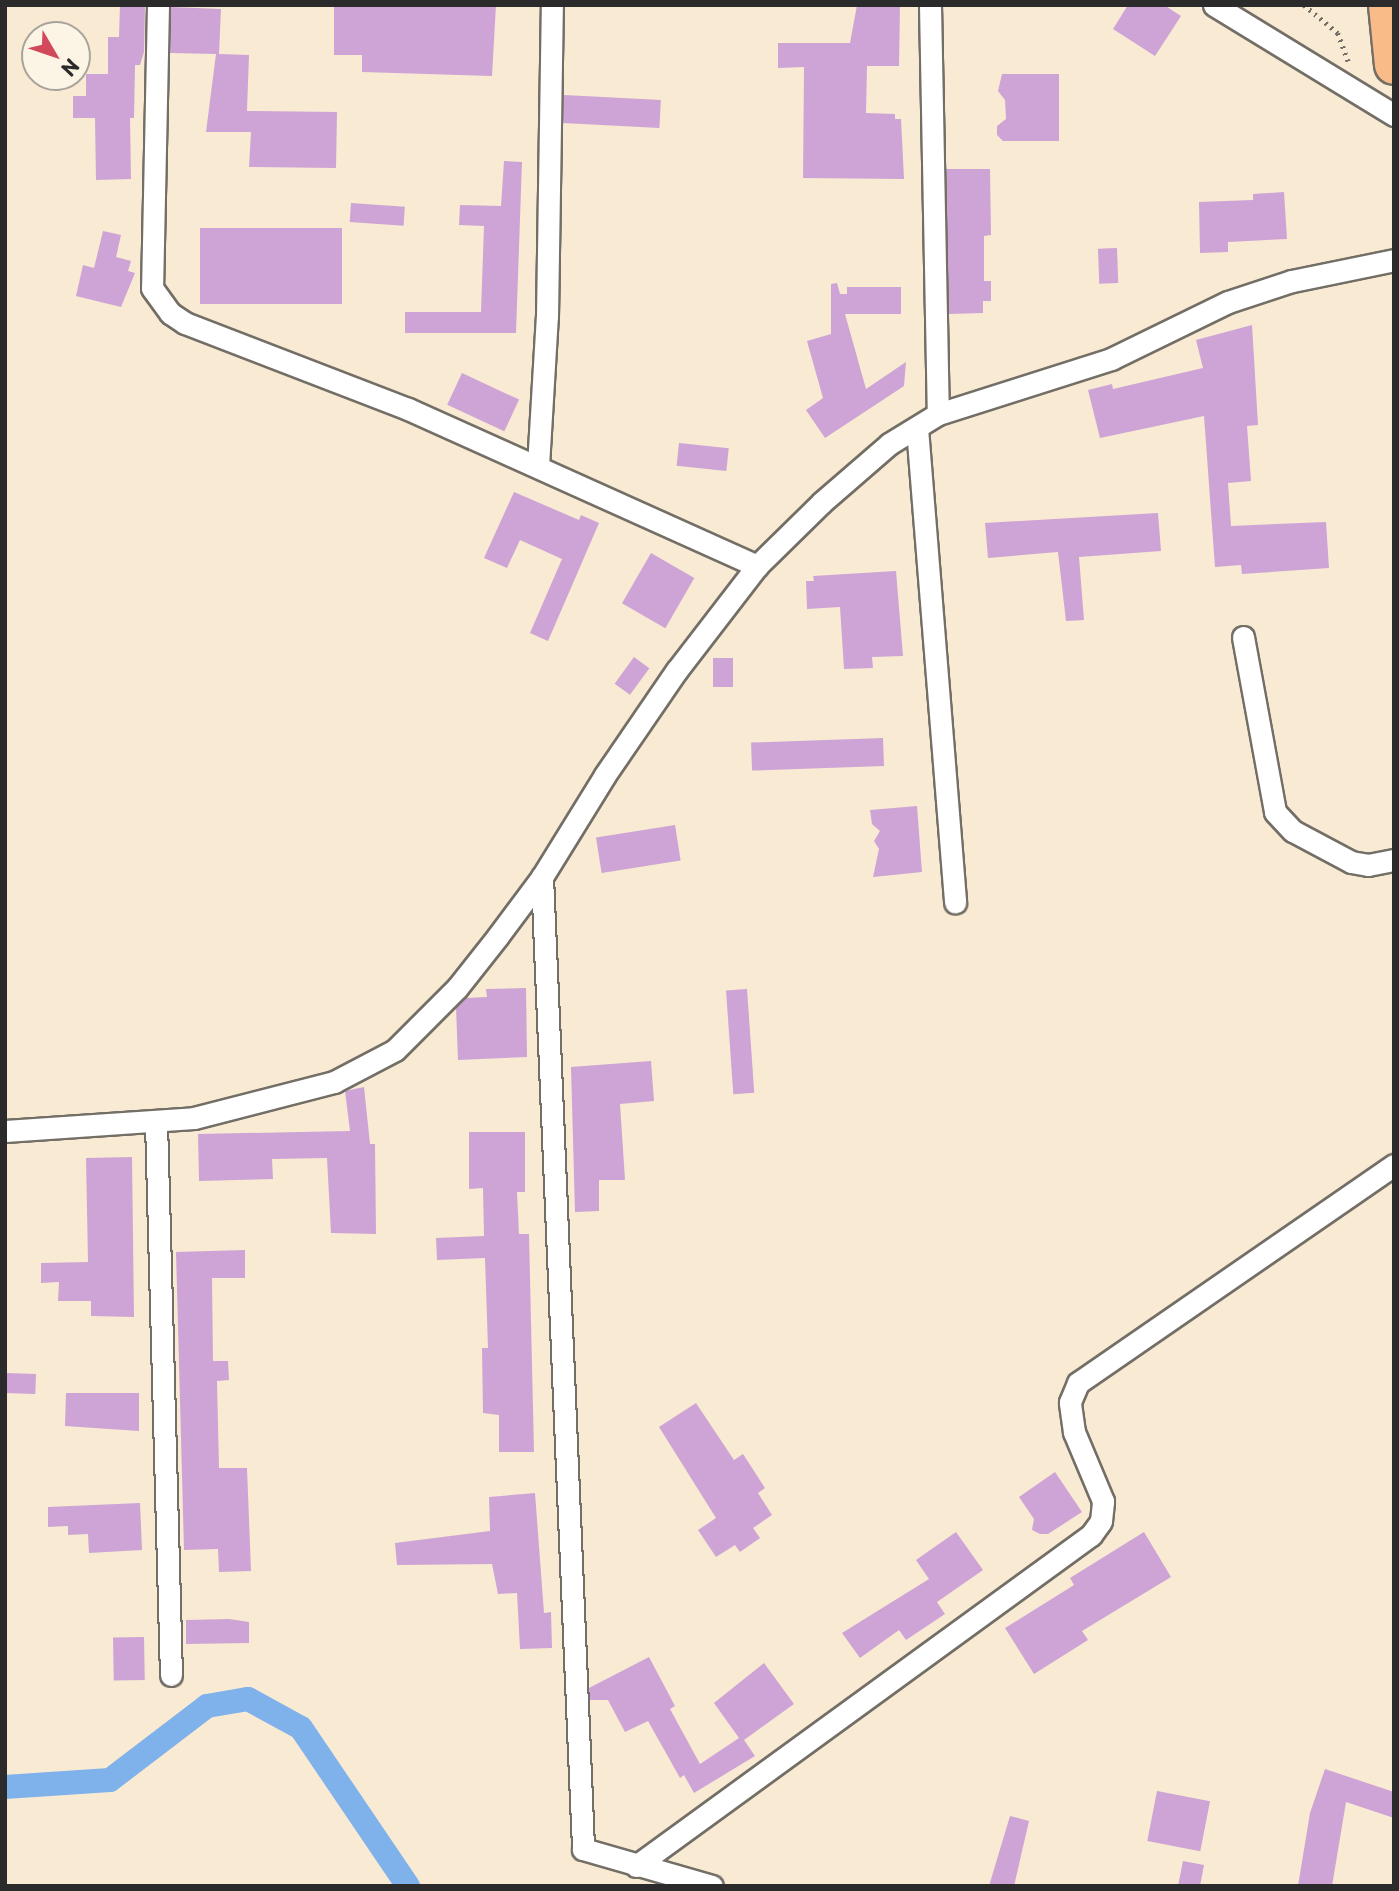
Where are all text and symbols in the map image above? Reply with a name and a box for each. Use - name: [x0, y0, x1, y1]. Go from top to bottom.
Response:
- north arrow: [21, 21, 91, 91]
- text: N: [55, 53, 86, 83]

